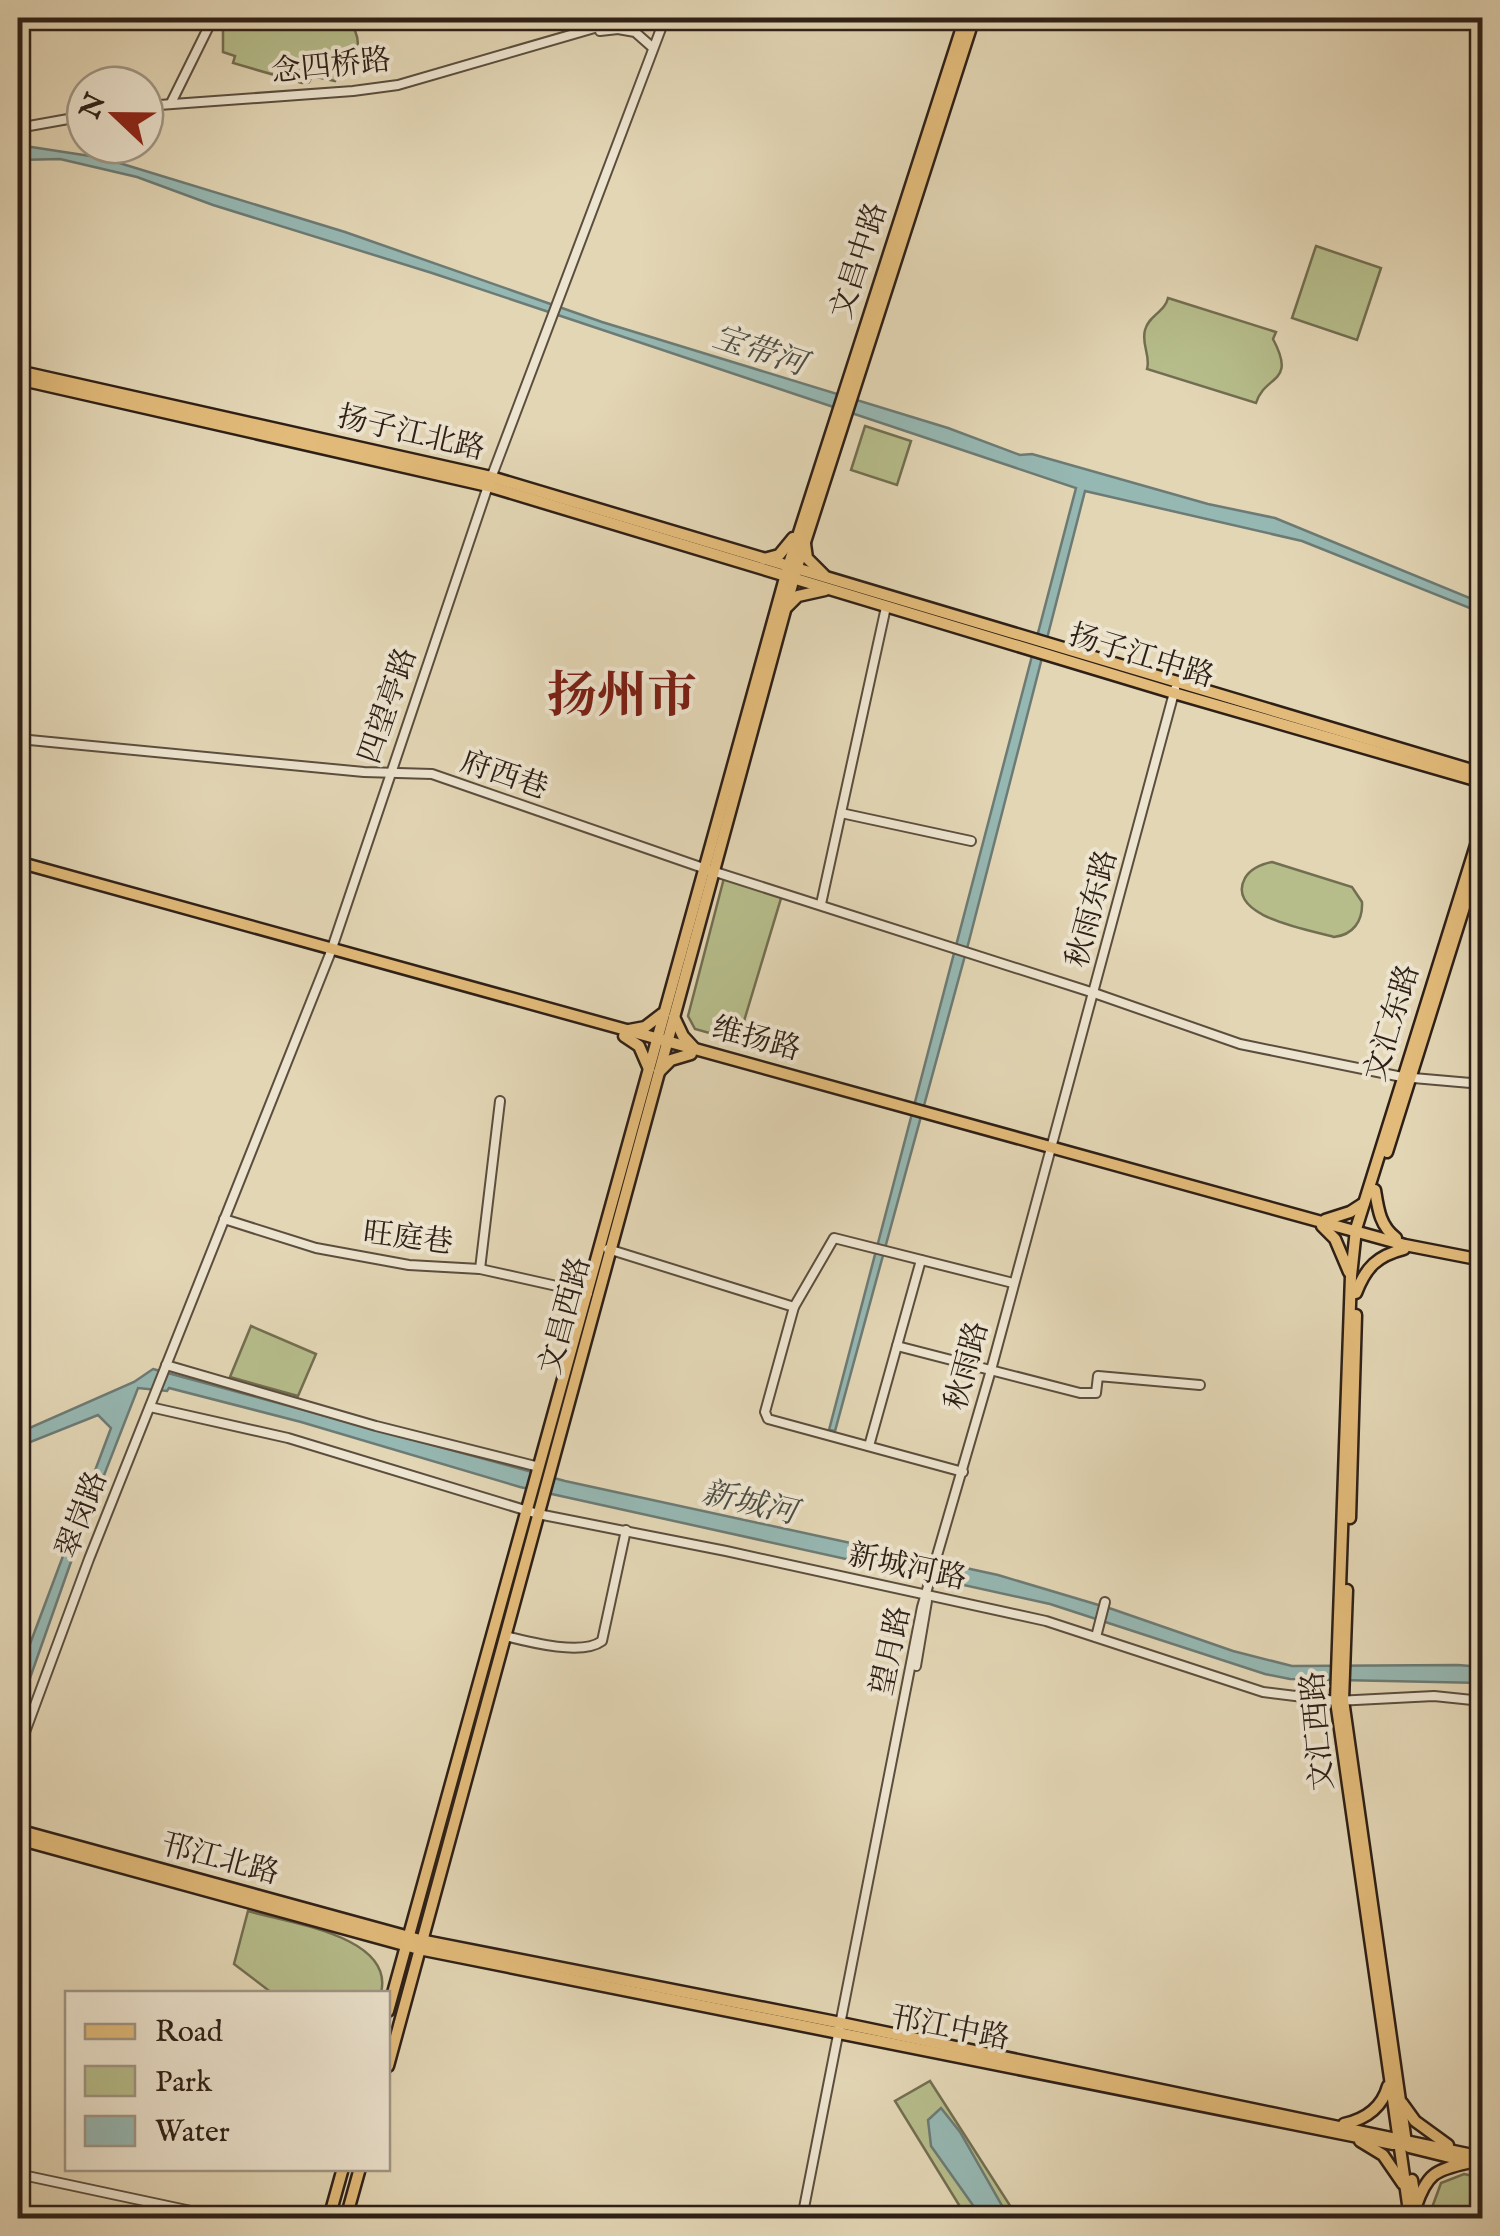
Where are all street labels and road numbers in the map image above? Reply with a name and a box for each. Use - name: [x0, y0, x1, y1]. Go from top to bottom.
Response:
- street label: 念四桥路: [269, 42, 393, 92]
- street label: 文昌中路: [823, 198, 897, 324]
- street label: 扬子江北路: [334, 399, 488, 469]
- street label: 扬子江中路: [1064, 617, 1218, 697]
- street label: 四望亭路: [352, 643, 426, 769]
- street label: 府西巷: [455, 743, 553, 809]
- street label: 秋雨东路: [1059, 846, 1127, 972]
- street label: 文汇东路: [1357, 960, 1429, 1086]
- street label: 维扬路: [708, 1010, 804, 1070]
- street label: 旺庭巷: [361, 1215, 455, 1263]
- street label: 文昌西路: [532, 1253, 600, 1379]
- street label: 秋雨路: [938, 1318, 998, 1414]
- street label: 翠岗路: [49, 1466, 117, 1564]
- street label: 新城河路: [844, 1537, 970, 1599]
- street label: 望月路: [864, 1603, 920, 1699]
- street label: 文汇西路: [1295, 1670, 1343, 1792]
- street label: 邗江北路: [157, 1826, 283, 1894]
- street label: 邗江中路: [887, 1999, 1013, 2059]

